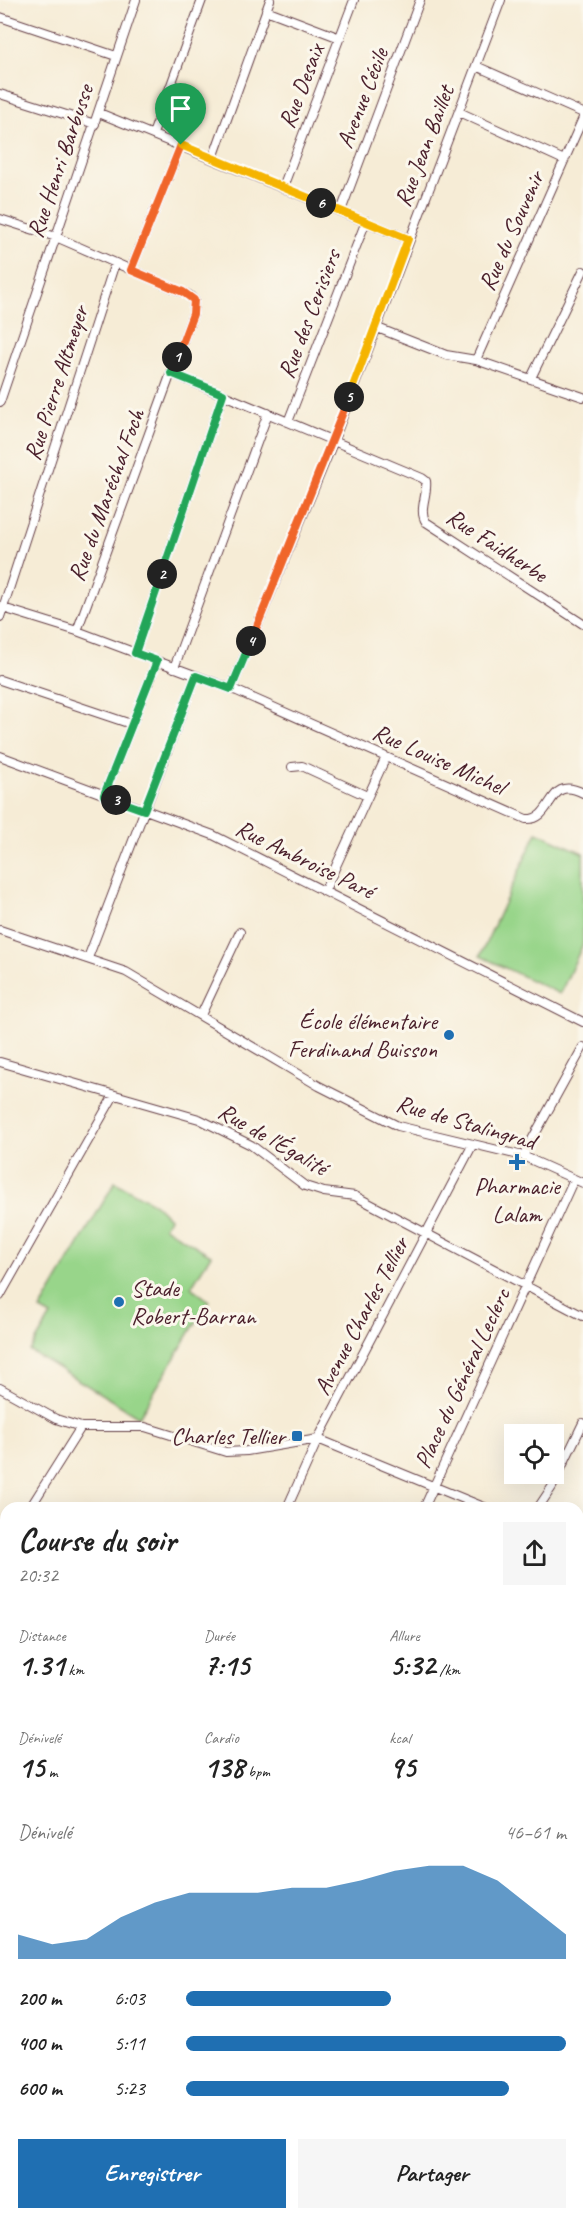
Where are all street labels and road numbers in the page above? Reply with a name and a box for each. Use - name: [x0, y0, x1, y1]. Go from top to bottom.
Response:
- street label: Rue Desaix: [271, 38, 331, 132]
- street label: Avenue Cécile: [329, 42, 396, 152]
- street label: Rue Henri Barbusse: [20, 79, 101, 241]
- street label: Rue Jean Baillet: [387, 79, 462, 211]
- street label: Rue du Souvenir: [471, 165, 552, 295]
- street label: Rue des Cerisiers: [271, 244, 348, 383]
- street label: Rue Pierre Altmeyer: [17, 300, 96, 464]
- street label: Rue du Maréchal Foch: [61, 404, 151, 585]
- street label: Rue Faidherbe: [441, 501, 555, 590]
- street label: Rue Louise Michel: [368, 716, 513, 803]
- street label: Rue Ambroise Paré: [231, 813, 383, 907]
- street label: Rue de Stalingrad: [393, 1088, 543, 1157]
- street label: Rue de l'Égalité: [213, 1096, 337, 1184]
- street label: Avenue Charles Tellier: [307, 1230, 416, 1400]
- street label: Place du Général Leclerc: [407, 1282, 517, 1473]

